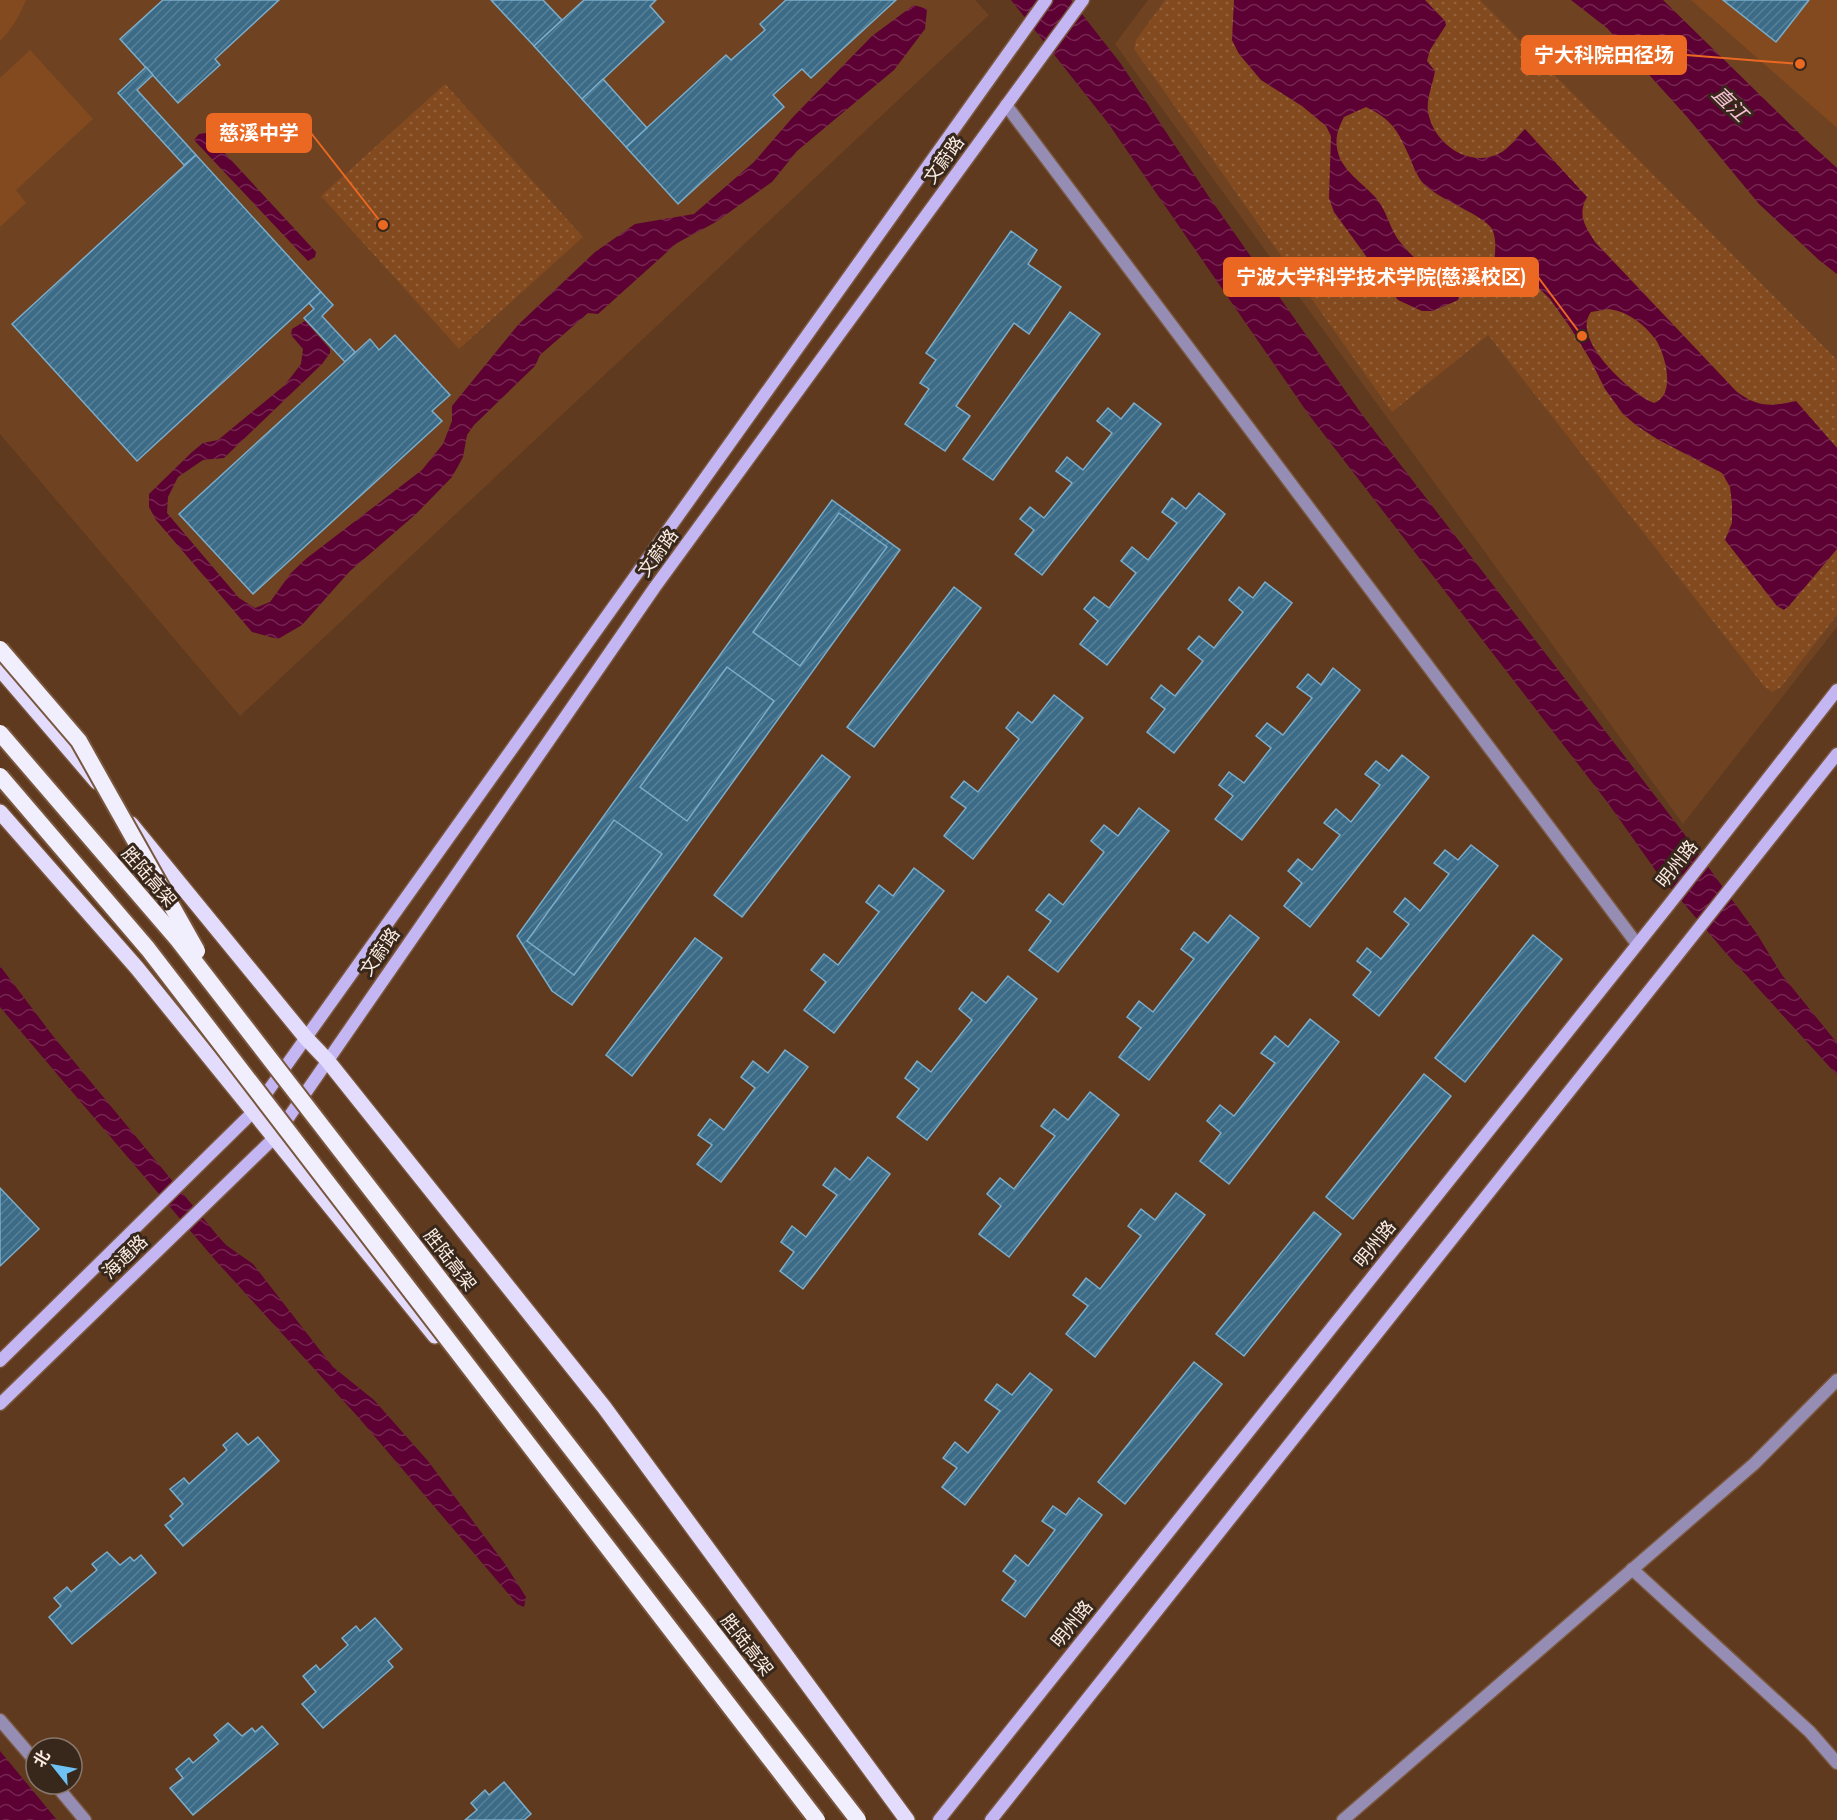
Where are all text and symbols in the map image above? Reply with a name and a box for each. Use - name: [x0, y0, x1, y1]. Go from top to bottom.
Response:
- callout: 宁大科院田径场: [1522, 36, 1686, 74]
- text: 宁大科院田径场: [1534, 43, 1674, 66]
- water label: 直江: [1708, 81, 1754, 127]
- callout: 慈溪中学: [207, 114, 311, 152]
- text: 慈溪中学: [219, 121, 299, 144]
- street label: 文蔚路: [919, 132, 968, 188]
- callout: 宁波大学科学技术学院(慈溪校区): [1224, 258, 1538, 296]
- text: 宁波大学科学技术学院(慈溪校区): [1236, 265, 1526, 288]
- street label: 文蔚路: [633, 525, 682, 581]
- street label: 明州路: [1652, 836, 1702, 891]
- street label: 胜陆高架: [118, 843, 181, 911]
- street label: 文蔚路: [356, 924, 404, 980]
- street label: 明州路: [1349, 1216, 1400, 1271]
- street label: 胜陆高架: [420, 1225, 481, 1295]
- street label: 海通路: [98, 1230, 151, 1283]
- street label: 明州路: [1046, 1596, 1097, 1651]
- street label: 胜陆高架: [717, 1610, 778, 1680]
- north arrow: [24, 1736, 84, 1796]
- text: 北: [29, 1747, 53, 1770]

